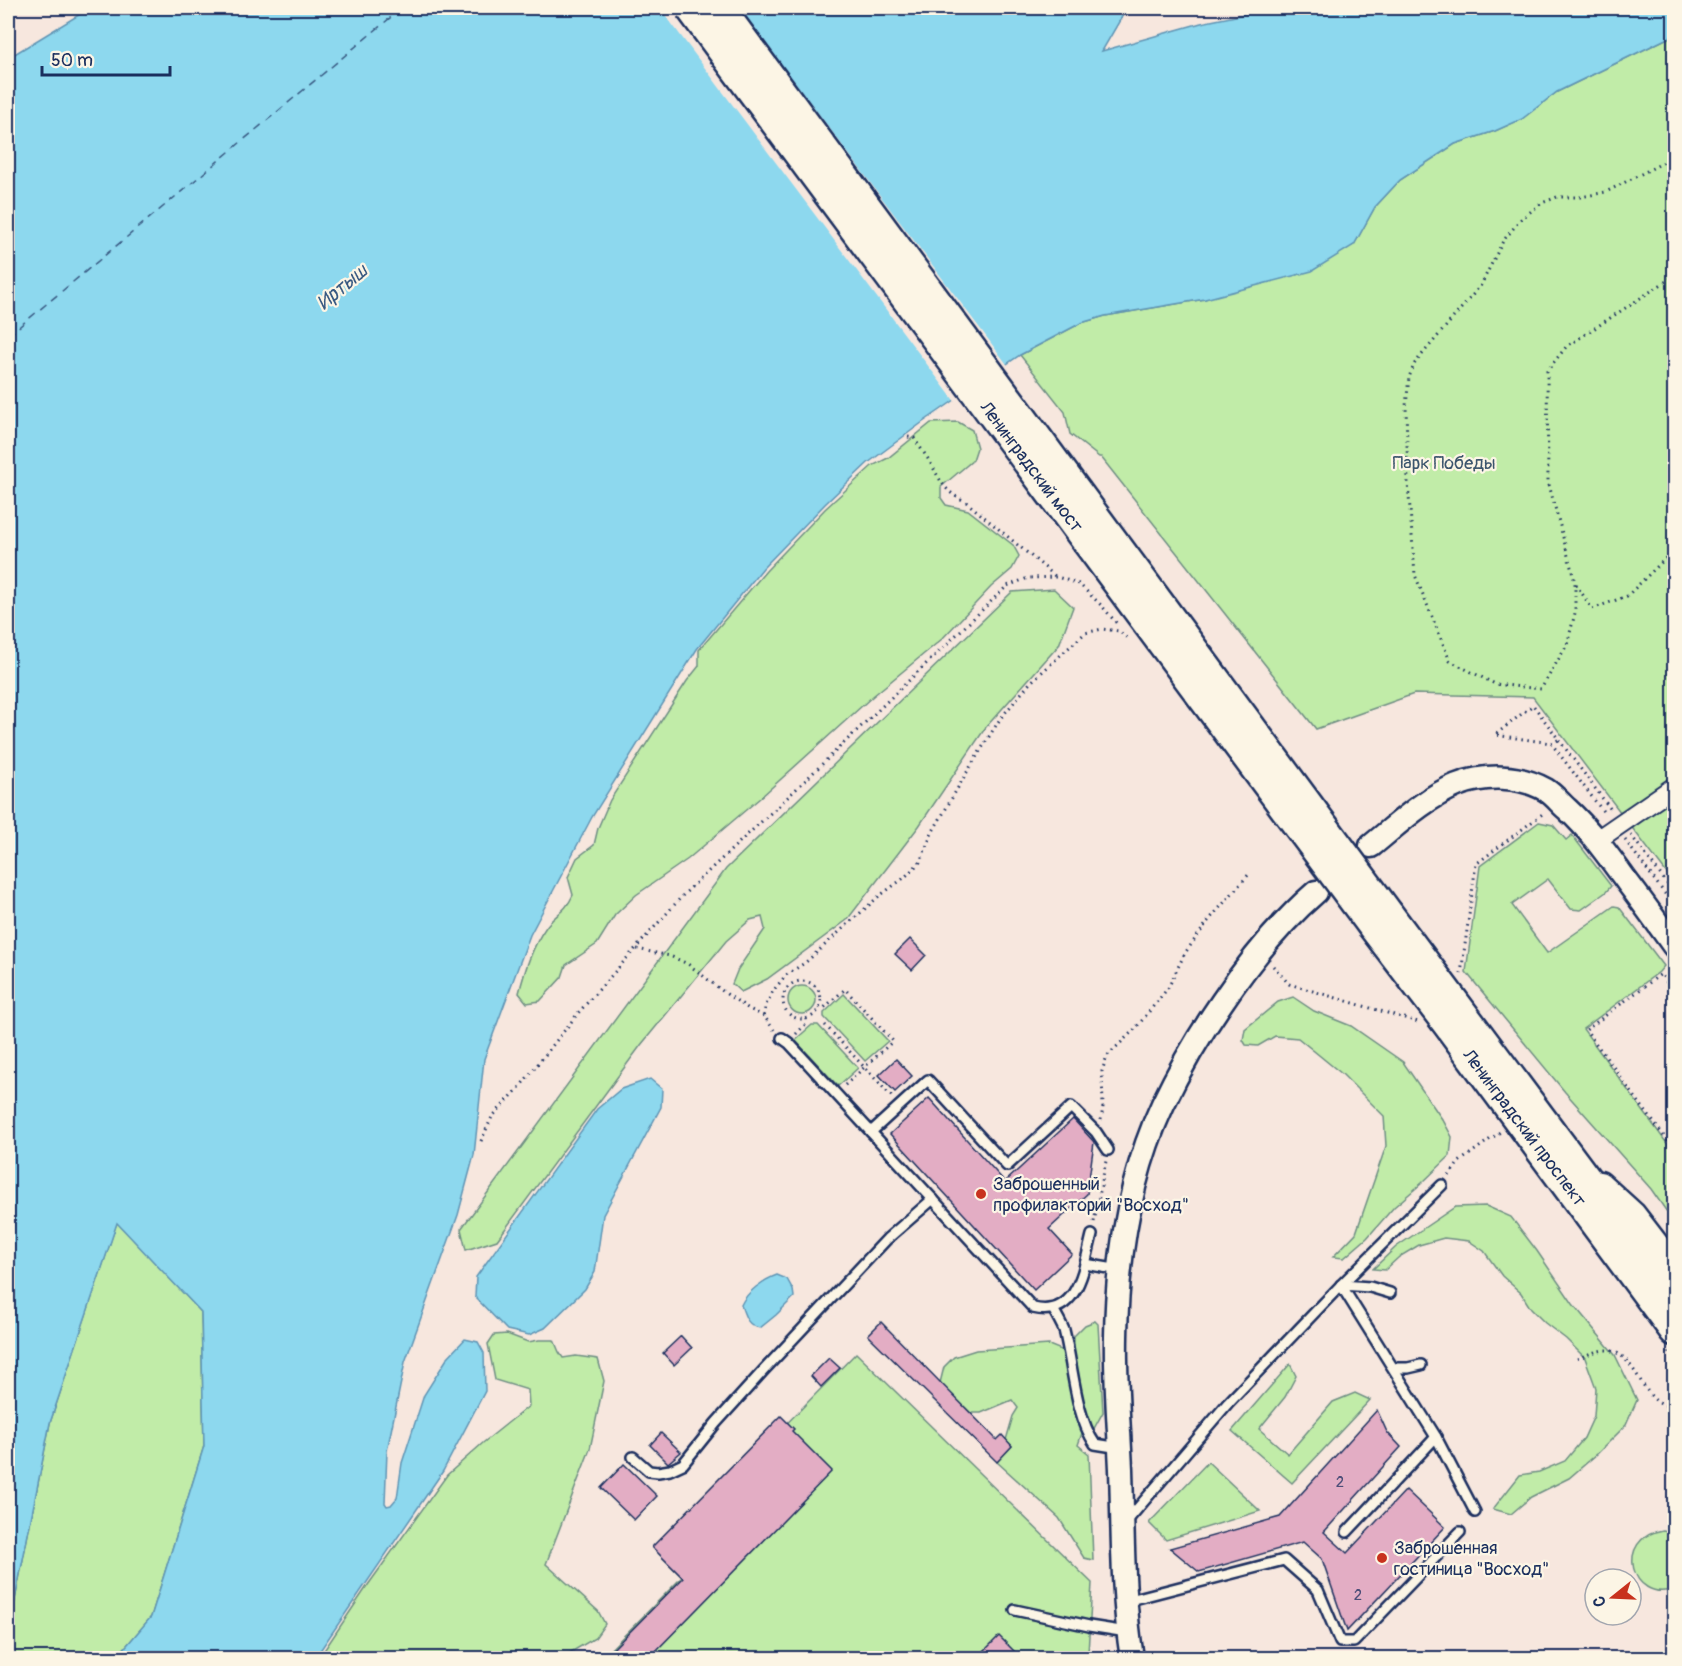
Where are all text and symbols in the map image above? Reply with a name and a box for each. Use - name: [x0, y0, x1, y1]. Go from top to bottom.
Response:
- scale bar: [42, 39, 170, 77]
- text: 50 m: [51, 49, 93, 72]
- water label: Иртыш: [312, 257, 374, 315]
- street label: Ленинградский мост: [974, 396, 1088, 537]
- park label: Парк Победы: [1393, 452, 1495, 475]
- street label: Ленинградский проспект: [1457, 1044, 1591, 1211]
- place label: Заброшенный профилакторий "Восход": [993, 1173, 1189, 1217]
- marker: Заброшенный профилакторий "Восход": [974, 1187, 988, 1201]
- house number: 2: [1336, 1473, 1344, 1492]
- place label: Заброшенная гостиница "Восход": [1394, 1537, 1549, 1581]
- marker: Заброшенная гостиница "Восход": [1375, 1551, 1389, 1565]
- north arrow: [1583, 1567, 1643, 1627]
- house number: 2: [1354, 1586, 1362, 1605]
- text: С: [1589, 1593, 1611, 1609]

